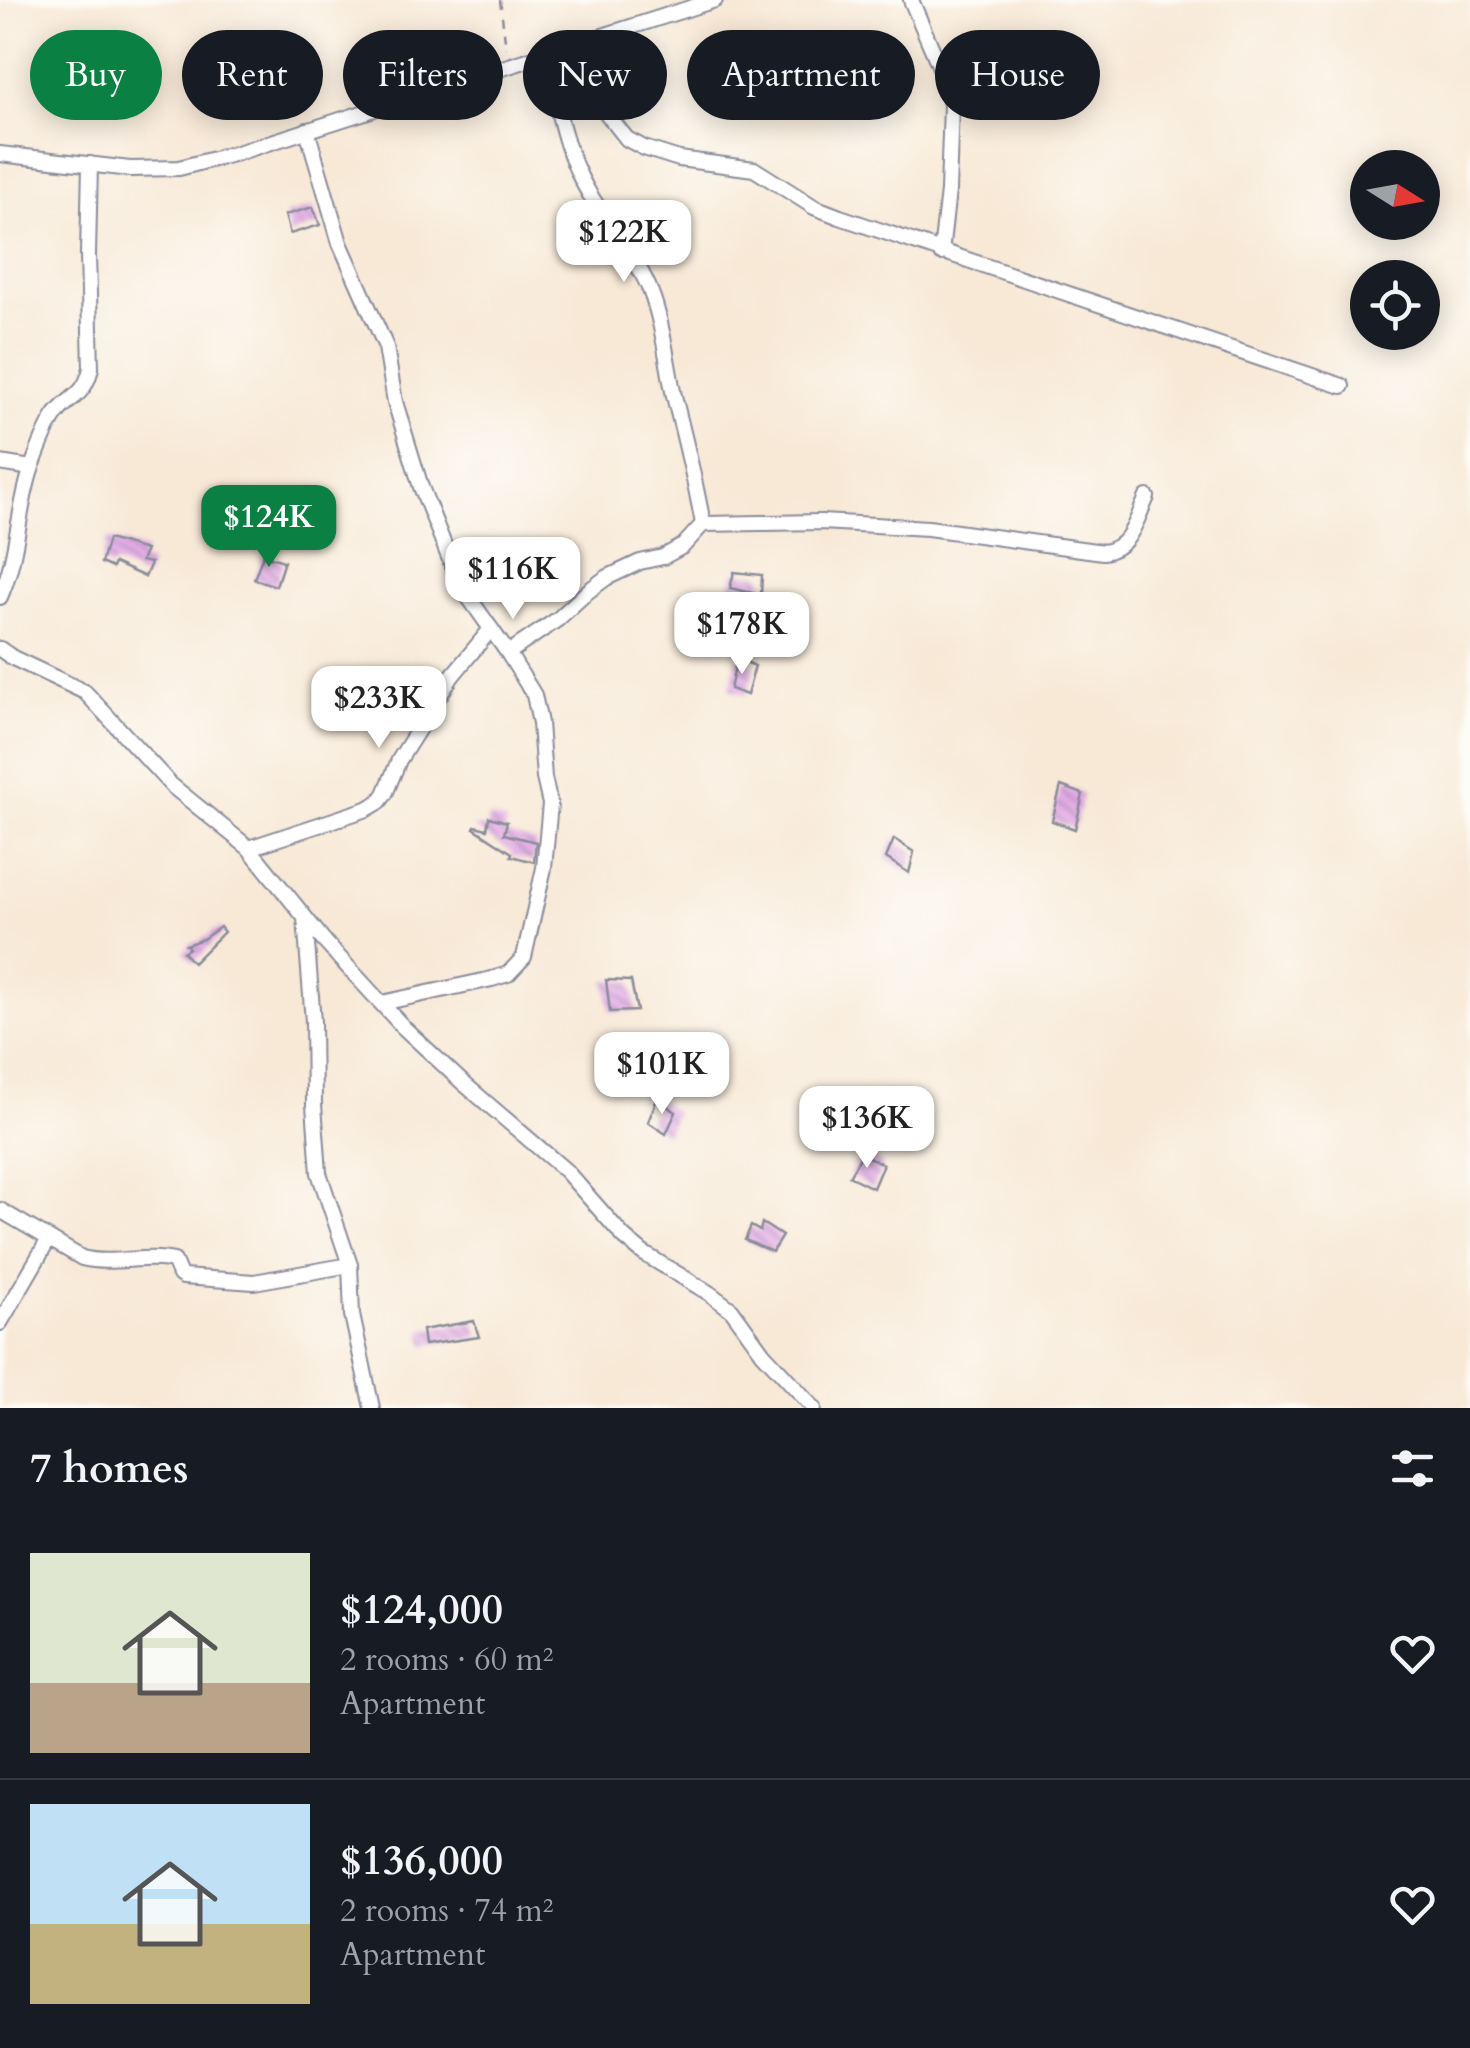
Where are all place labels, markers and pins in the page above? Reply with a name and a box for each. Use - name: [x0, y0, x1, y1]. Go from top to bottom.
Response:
- pin: $122K: [554, 200, 694, 285]
- pin: $124K: [199, 485, 339, 570]
- pin: $116K: [443, 537, 583, 622]
- pin: $178K: [672, 592, 812, 677]
- pin: $233K: [309, 666, 449, 751]
- pin: $101K: [592, 1032, 732, 1117]
- pin: $136K: [797, 1086, 937, 1171]

